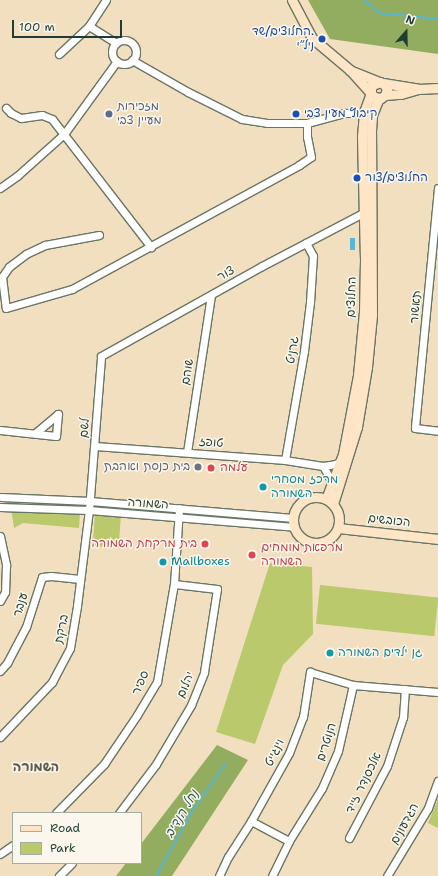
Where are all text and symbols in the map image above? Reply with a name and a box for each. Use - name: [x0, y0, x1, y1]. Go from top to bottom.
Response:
- scale bar: [14, 12, 124, 38]
- north arrow: [386, 12, 426, 52]
- text: N: [404, 12, 417, 29]
- text: 100 m: [19, 19, 55, 35]
- place label: החלוצים/שד. ניל״י: [252, 25, 314, 53]
- marker: החלוצים/שד. ניל״י: [317, 34, 327, 44]
- place label: מזכירות מעיין צבי: [117, 100, 162, 128]
- place label: קיבוץ מעין צבי: [304, 107, 377, 121]
- marker: מזכירות מעיין צבי: [104, 109, 114, 119]
- marker: קיבוץ מעין צבי: [291, 109, 301, 119]
- place label: החלוצים/צור: [365, 171, 428, 185]
- marker: החלוצים/צור: [352, 173, 362, 183]
- street label: צור: [215, 263, 237, 285]
- street label: החלוצים: [344, 276, 360, 318]
- street label: תאשור: [407, 290, 425, 324]
- street label: גרניט: [284, 335, 302, 365]
- street label: שוהם: [179, 358, 197, 386]
- street label: לשם: [77, 418, 93, 438]
- street label: טופז: [198, 435, 224, 451]
- place label: בית כנסת ואהבת: [104, 460, 190, 474]
- place label: עלמה: [220, 461, 248, 475]
- marker: בית כנסת ואהבת: [193, 462, 203, 472]
- marker: עלמה: [205, 462, 217, 474]
- place label: מרכז מסחרי השמורה: [271, 473, 338, 501]
- marker: מרכז מסחרי השמורה: [258, 482, 268, 492]
- street label: השמורה: [127, 495, 169, 513]
- street label: הכובשים: [367, 512, 411, 530]
- place label: בית מרקחת השמורה: [91, 537, 197, 551]
- marker: בית מרקחת השמורה: [200, 539, 210, 549]
- place label: מרפאת מומחים השמורה: [261, 541, 343, 569]
- marker: מרפאת מומחים השמורה: [246, 549, 258, 561]
- place label: Mailboxes: [171, 555, 230, 569]
- marker: Mailboxes: [158, 557, 168, 567]
- street label: ענבר: [10, 591, 32, 619]
- street label: ברקת: [52, 613, 72, 645]
- place label: גן ילדים השמורה: [338, 646, 422, 660]
- marker: גן ילדים השמורה: [325, 648, 335, 658]
- street label: ספיר: [129, 669, 153, 697]
- street label: יהלום: [174, 670, 198, 700]
- street label: הנוטרים: [314, 721, 340, 763]
- street label: וינגייט: [262, 737, 288, 769]
- street label: אלכסנדר זייד: [343, 750, 385, 816]
- district label: השמורה: [13, 759, 59, 775]
- water label: נחל הנדיב: [162, 787, 202, 841]
- street label: הגדעונים: [388, 801, 422, 847]
- legend: [12, 812, 142, 864]
- text: Road: [50, 820, 80, 836]
- text: Park: [50, 840, 76, 856]

